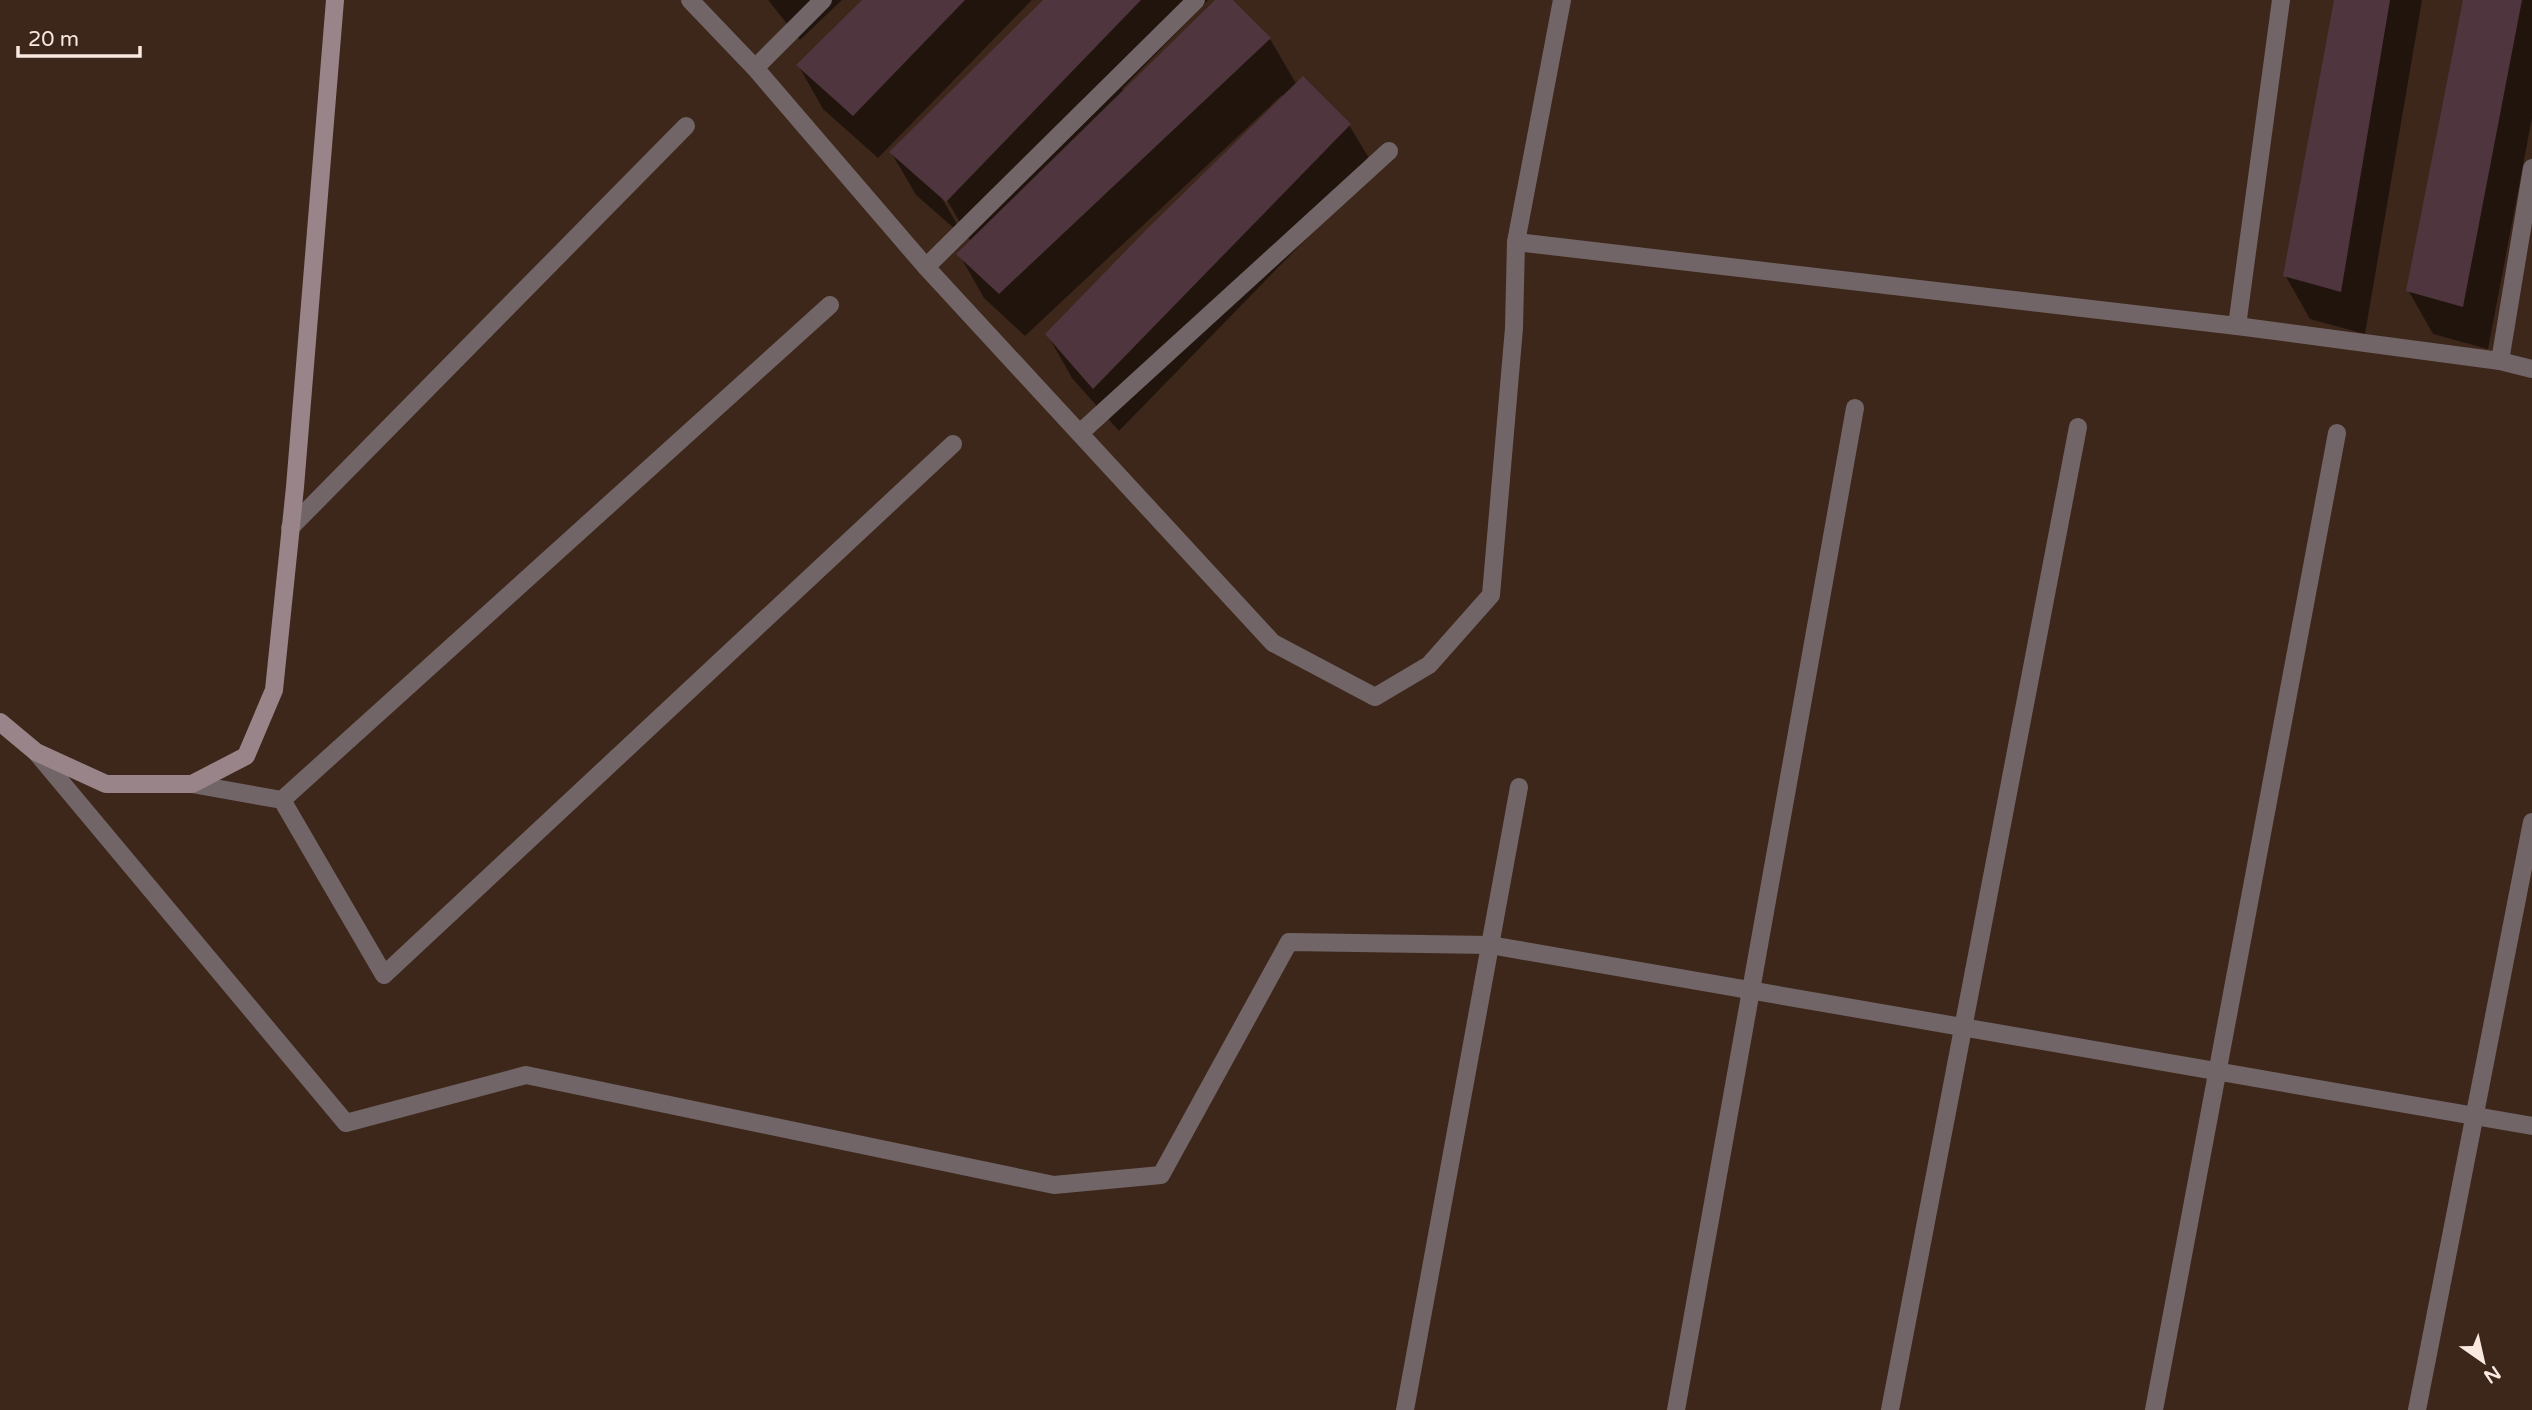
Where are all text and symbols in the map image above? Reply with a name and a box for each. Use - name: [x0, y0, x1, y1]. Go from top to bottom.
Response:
- scale bar: [18, 14, 140, 58]
- text: 20 m: [28, 27, 79, 52]
- north arrow: [2448, 1326, 2518, 1396]
- text: N: [2479, 1361, 2504, 1388]

